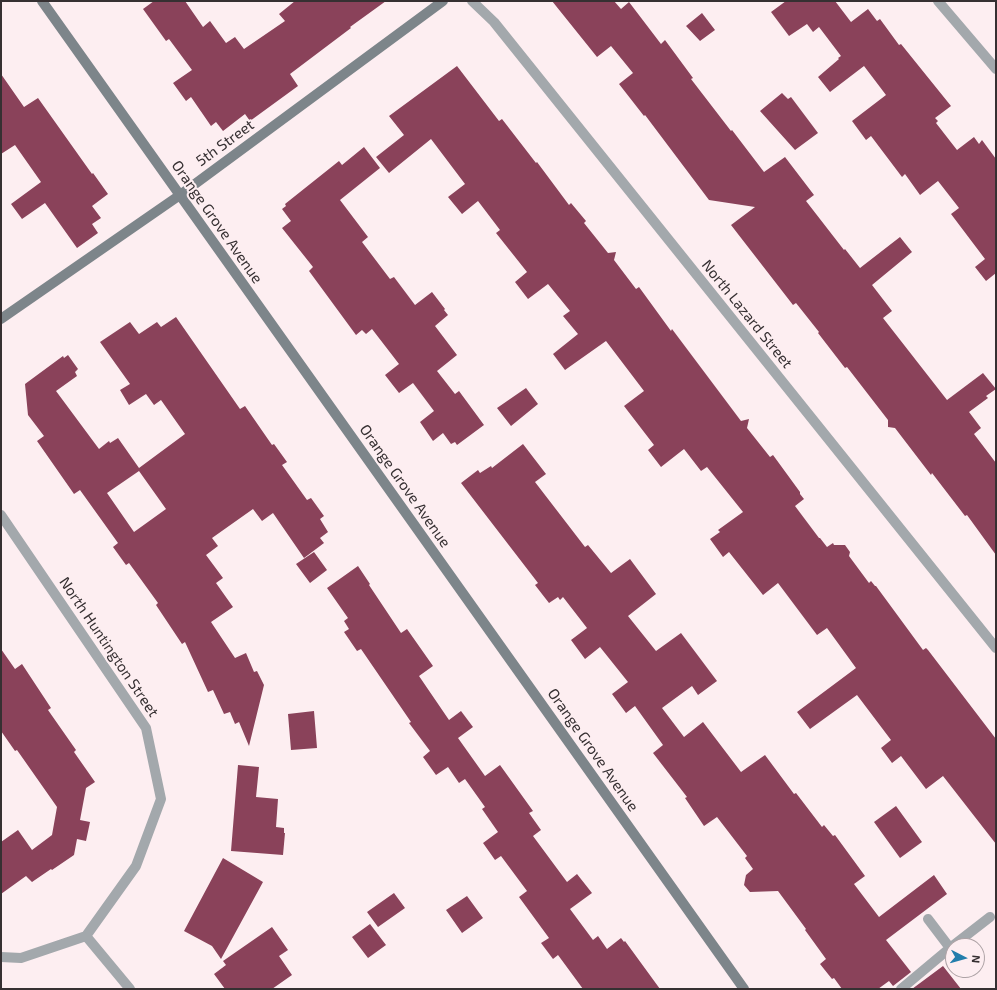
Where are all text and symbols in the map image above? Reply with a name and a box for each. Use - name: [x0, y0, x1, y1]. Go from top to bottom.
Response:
- street label: 5th Street: [192, 116, 258, 170]
- street label: Orange Grove Avenue: [168, 157, 266, 287]
- street label: North Lazard Street: [698, 256, 796, 372]
- street label: Orange Grove Avenue: [356, 421, 454, 551]
- street label: North Huntington Street: [55, 574, 163, 720]
- street label: Orange Grove Avenue: [544, 685, 642, 815]
- north arrow: [945, 938, 985, 978]
- text: N: [970, 955, 983, 964]

